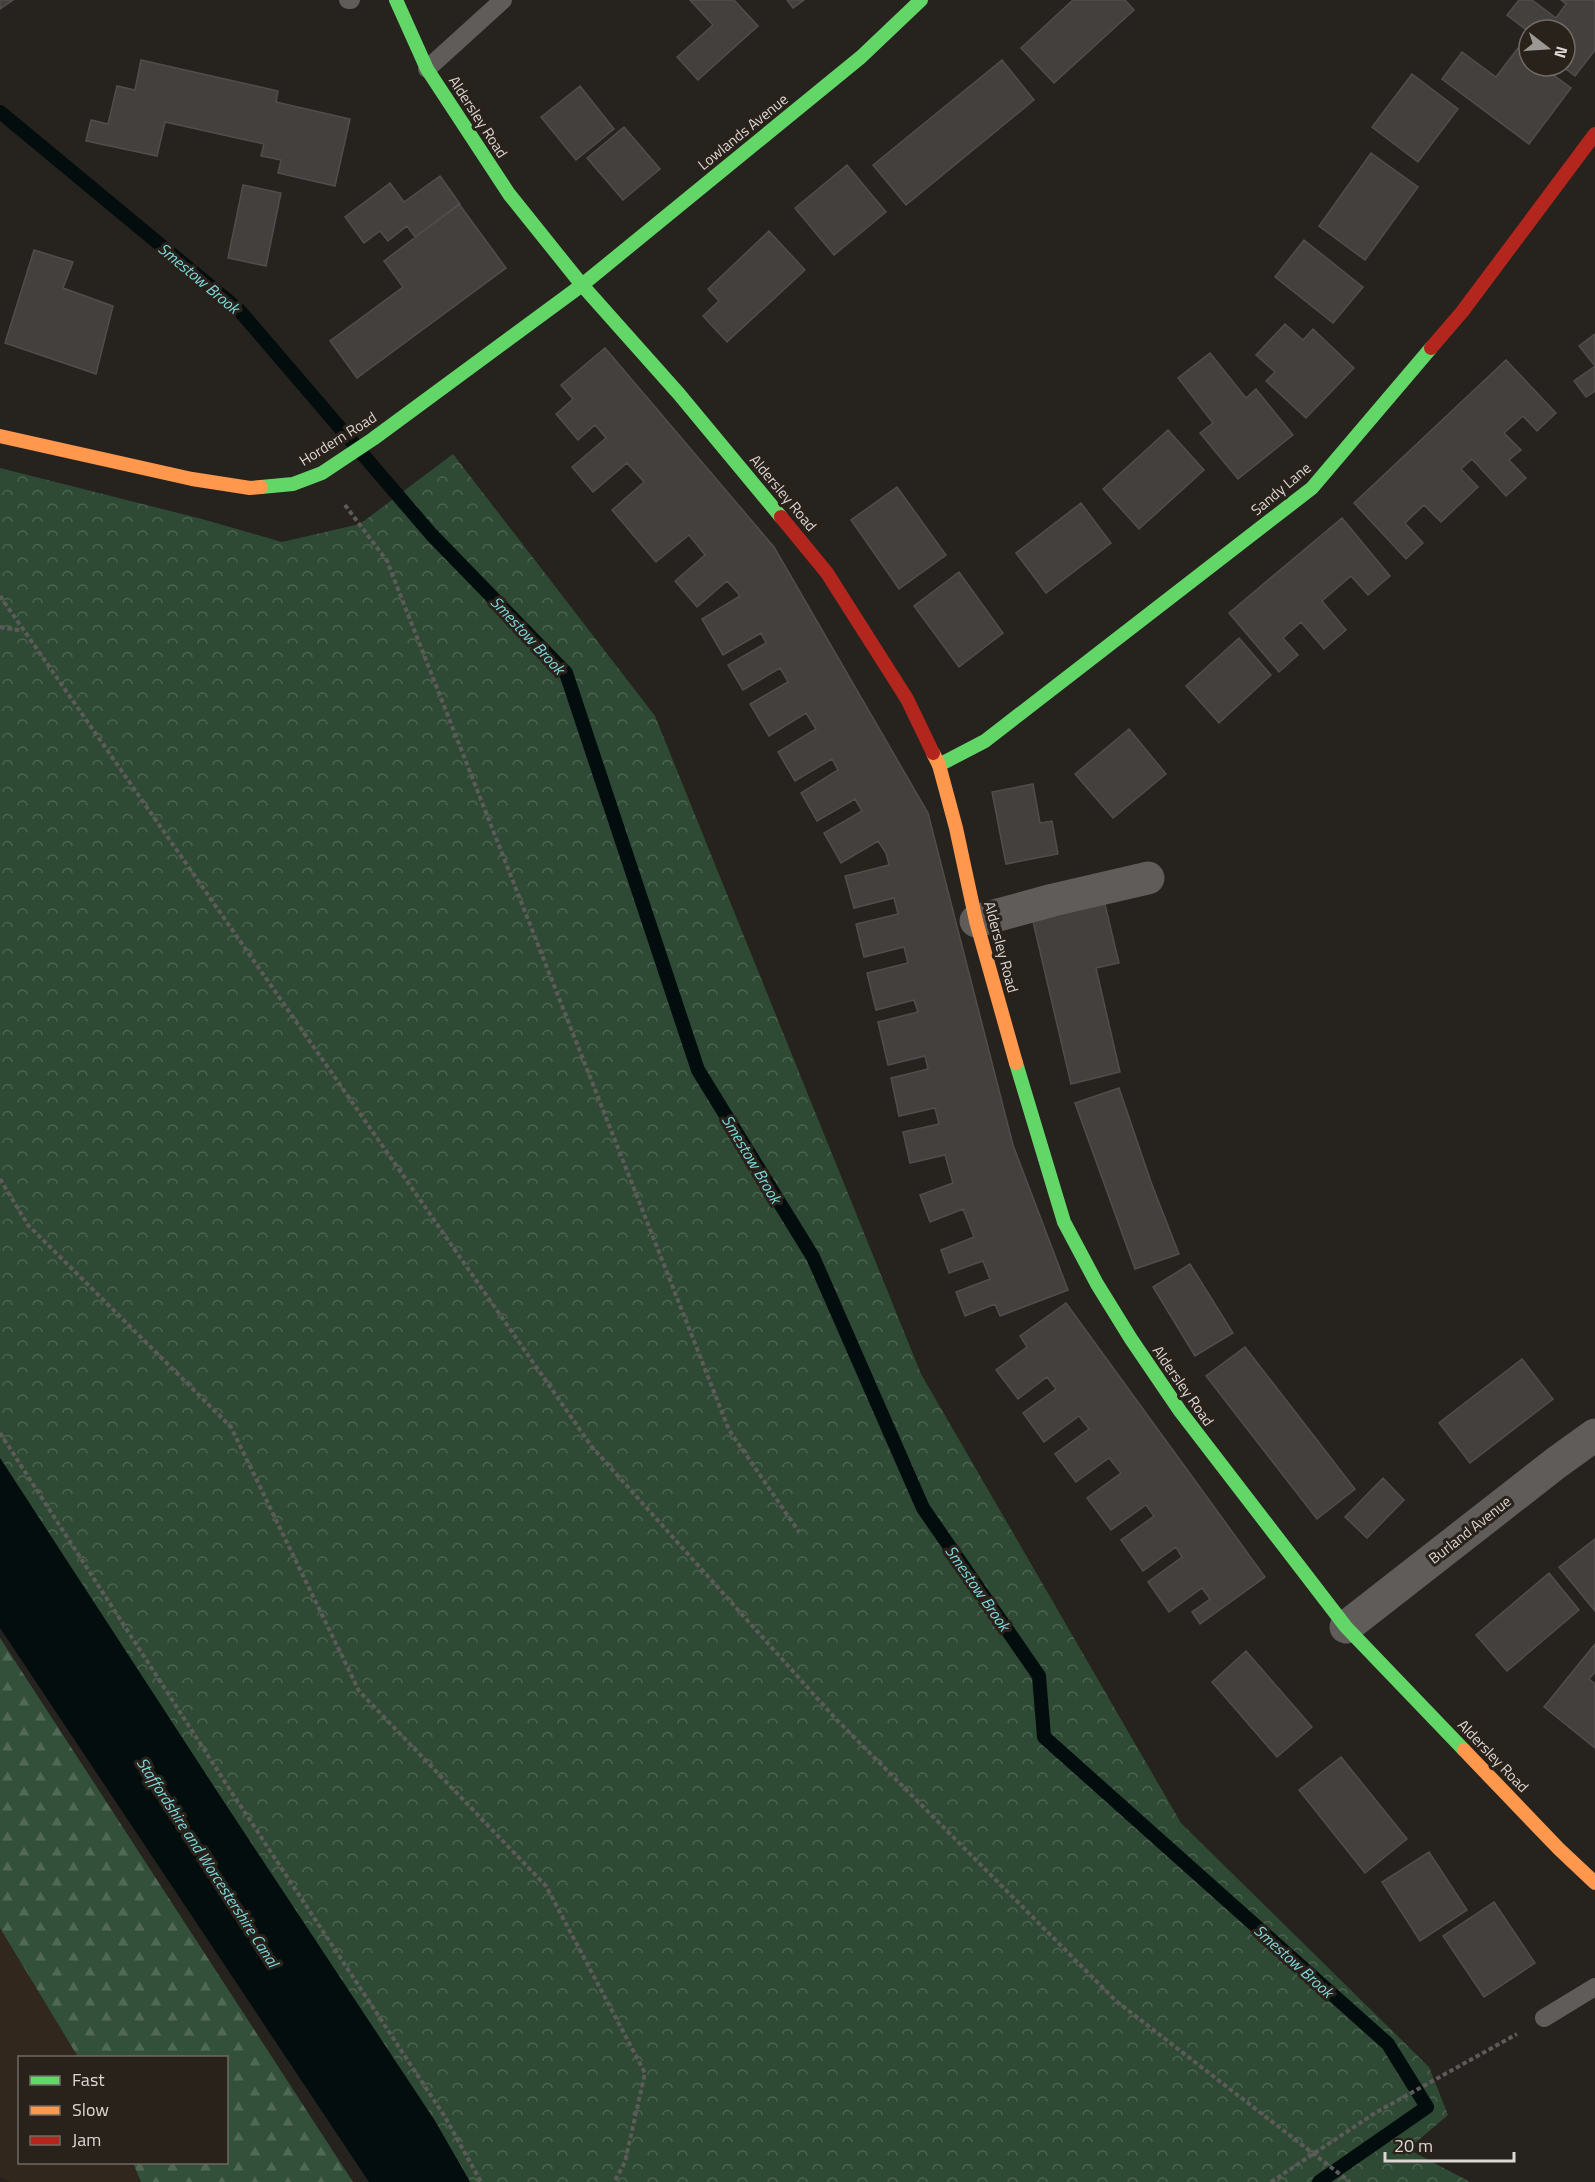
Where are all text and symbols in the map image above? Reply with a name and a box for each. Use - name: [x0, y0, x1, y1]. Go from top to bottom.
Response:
- north arrow: [1517, 18, 1577, 78]
- text: N: [1548, 44, 1574, 61]
- street label: Aldersley Road: [443, 71, 514, 162]
- street label: Lowlands Avenue: [692, 88, 793, 175]
- water label: Smestow Brook: [153, 237, 246, 320]
- street label: Hordern Road: [295, 406, 381, 472]
- street label: Aldersley Road: [744, 449, 822, 536]
- street label: Sandy Lane: [1246, 457, 1316, 521]
- water label: Smestow Brook: [485, 590, 572, 681]
- street label: Aldersley Road: [978, 898, 1025, 995]
- water label: Smestow Brook: [716, 1110, 789, 1210]
- street label: Aldersley Road: [1147, 1341, 1220, 1431]
- street label: Burland Avenue: [1423, 1490, 1516, 1569]
- water label: Smestow Brook: [940, 1540, 1018, 1637]
- street label: Aldersley Road: [1452, 1714, 1534, 1797]
- water label: Staffordshire and Worcestershire Canal: [131, 1752, 286, 1973]
- water label: Smestow Brook: [1249, 1919, 1340, 2005]
- legend: [18, 2056, 228, 2164]
- text: Fast: [72, 2066, 105, 2093]
- text: Slow: [72, 2096, 109, 2123]
- scale bar: [1385, 2125, 1514, 2163]
- text: Jam: [72, 2126, 101, 2153]
- text: 20 m: [1394, 2132, 1433, 2159]

